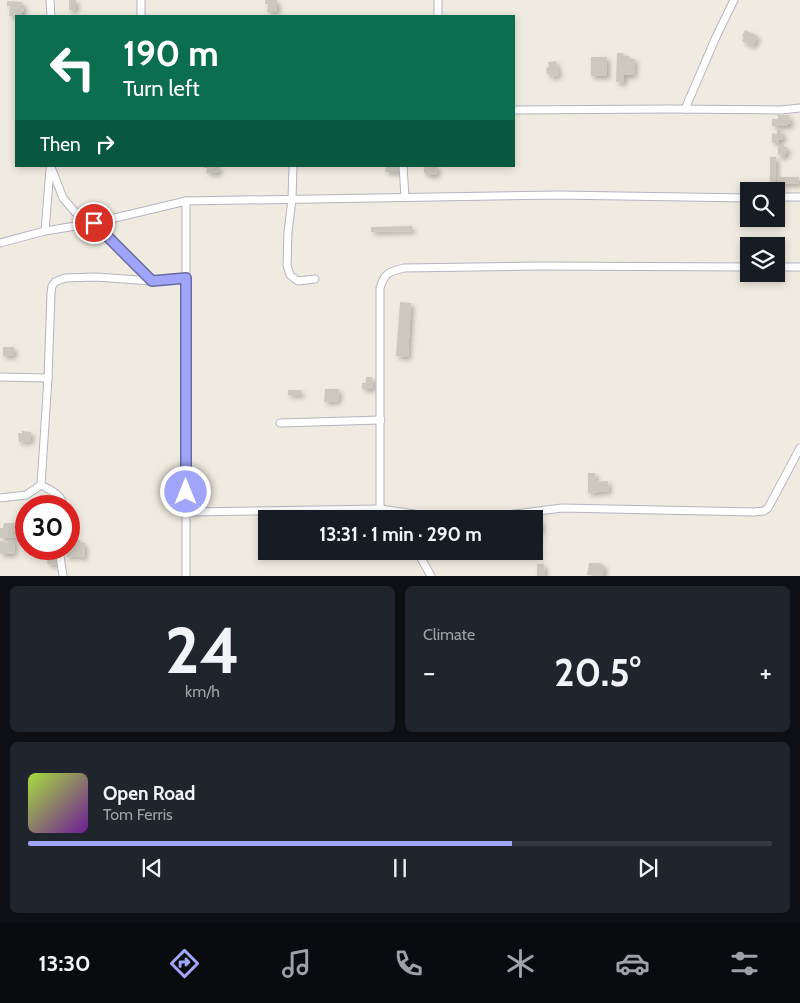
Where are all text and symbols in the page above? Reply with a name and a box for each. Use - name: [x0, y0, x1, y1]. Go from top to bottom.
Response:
- text: 190 m: [123, 32, 219, 75]
- icon: left: [40, 35, 105, 100]
- text: Turn left: [123, 75, 200, 102]
- icon: right: [91, 130, 119, 158]
- text: Then: [40, 133, 81, 156]
- map controls: [740, 182, 785, 282]
- button: search: [740, 182, 785, 227]
- pin: [73, 202, 115, 244]
- icon: arrive: [80, 209, 108, 237]
- button: layers: [740, 237, 785, 282]
- position arrow: [159, 465, 211, 517]
- speed limit sign: 30: [15, 495, 80, 560]
- text: 13:31 · 1 min · 290 m: [319, 523, 482, 546]
- text: 24: [165, 610, 240, 689]
- text: Climate: [423, 625, 475, 644]
- text: 20.5°: [554, 649, 641, 696]
- text: −: [423, 655, 435, 689]
- text: +: [760, 655, 772, 689]
- text: km/h: [185, 682, 220, 701]
- text: Open Road: [103, 782, 195, 805]
- text: Tom Ferris: [103, 805, 173, 824]
- icon: previous: [138, 854, 166, 882]
- icon: pause: [386, 854, 414, 882]
- icon: next: [634, 854, 662, 882]
- icon: directions: [167, 946, 202, 981]
- icon: music: [279, 946, 314, 981]
- icon: phone: [391, 946, 426, 981]
- icon: climate: [503, 946, 538, 981]
- icon: car: [615, 946, 650, 981]
- icon: filters: [727, 946, 762, 981]
- text: 13:30: [38, 950, 91, 977]

